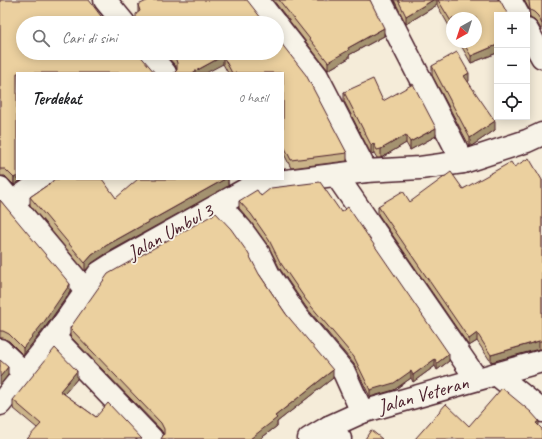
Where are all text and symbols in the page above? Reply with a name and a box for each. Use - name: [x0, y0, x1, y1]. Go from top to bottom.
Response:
- north arrow: [446, 12, 482, 48]
- map controls: [494, 12, 530, 120]
- button: +: [494, 12, 530, 48]
- search box: [16, 16, 284, 60]
- icon: search: [30, 27, 52, 49]
- text: Cari di sini: [62, 29, 117, 48]
- button: −: [494, 48, 530, 84]
- button: locate: [494, 84, 530, 120]
- text: Terdekat: [32, 88, 82, 109]
- text: 0 hasil: [238, 90, 268, 106]
- street label: Jalan Umbul 3: [122, 197, 219, 266]
- street label: Jalan Veteran: [374, 369, 472, 420]

